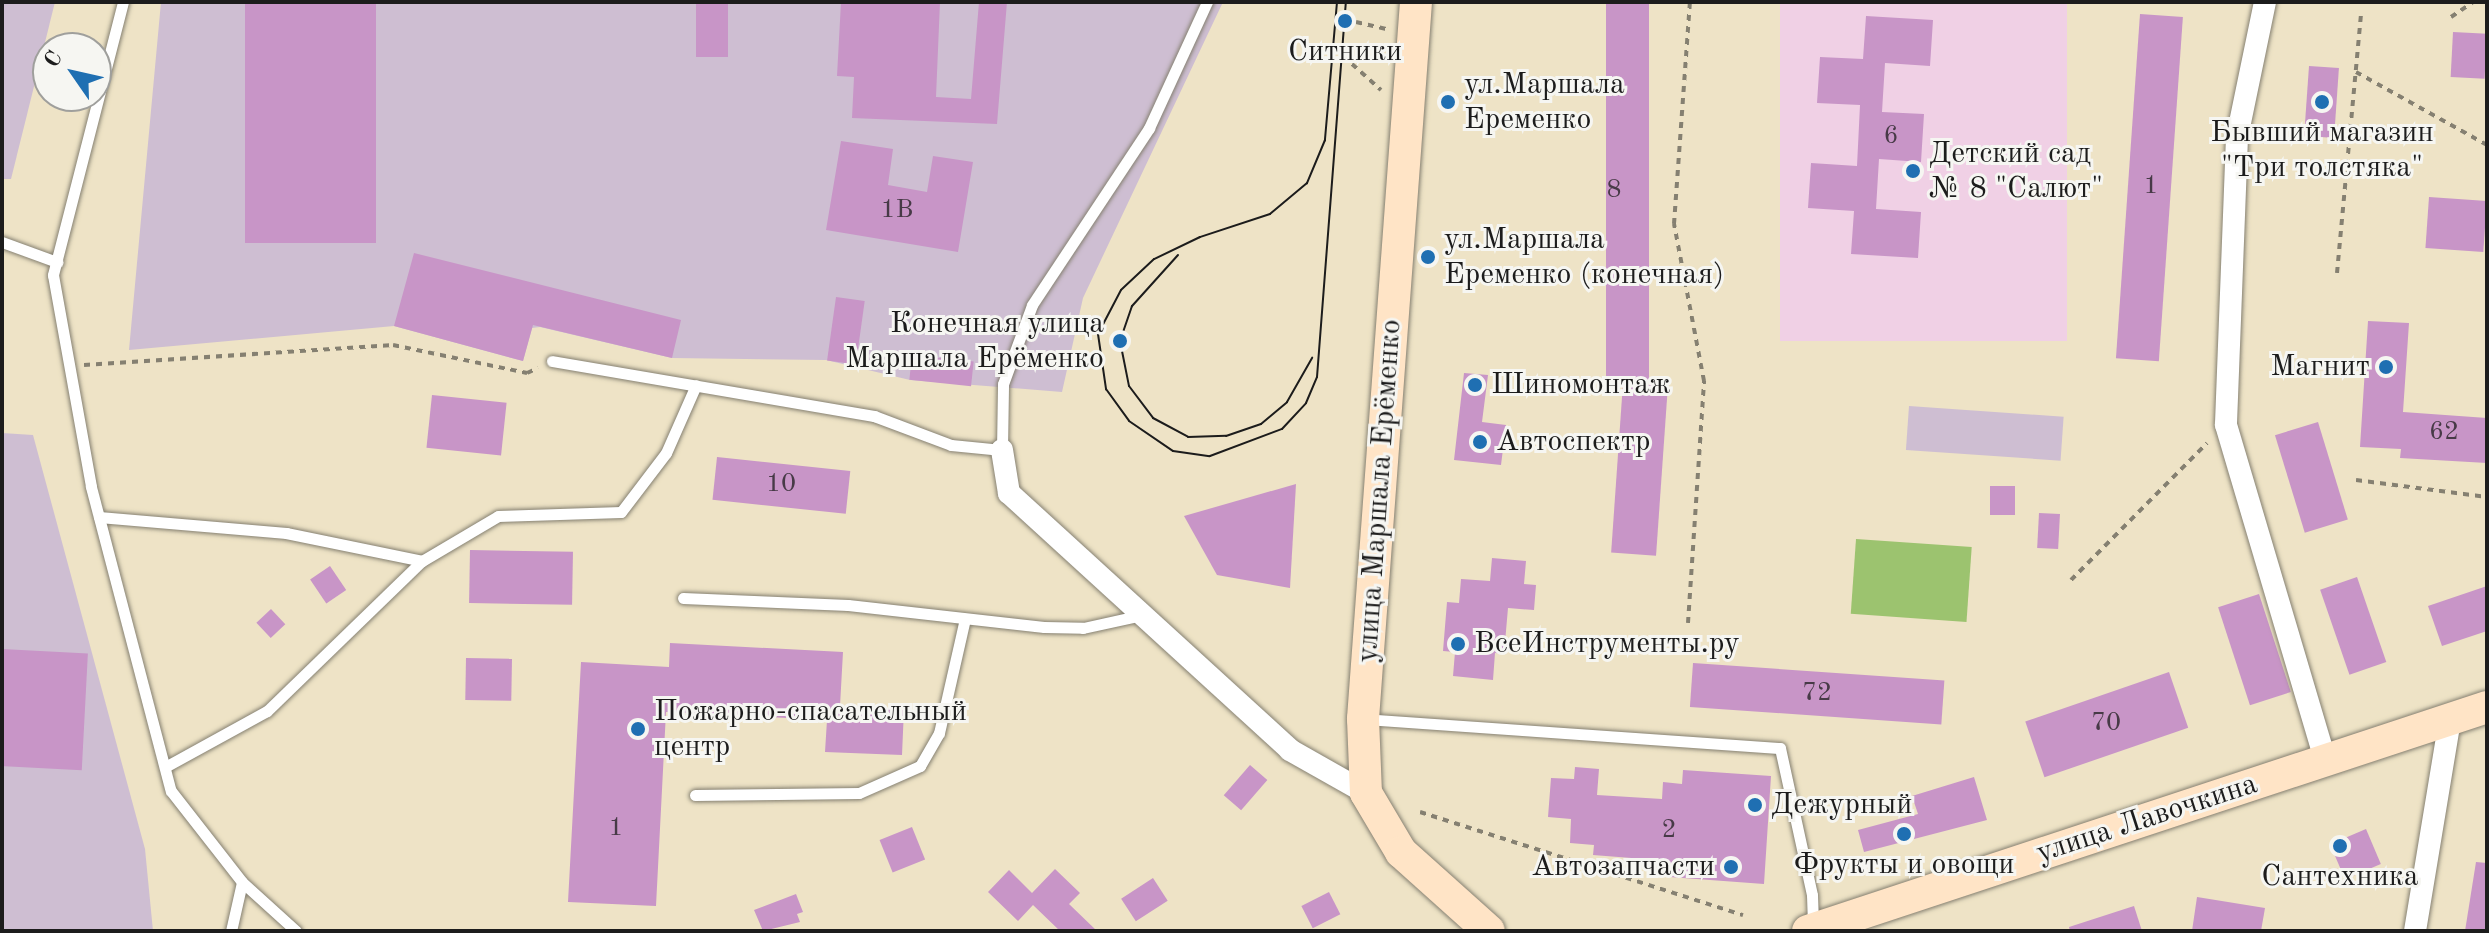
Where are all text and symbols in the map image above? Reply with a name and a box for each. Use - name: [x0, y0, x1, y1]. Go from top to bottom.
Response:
- marker: Ситники: [1336, 12, 1354, 30]
- north arrow: [32, 32, 112, 112]
- place label: Ситники: [1288, 34, 1402, 70]
- text: С: [41, 48, 67, 72]
- place label: ул.Маршала Еременко: [1464, 67, 1625, 138]
- marker: ул.Маршала Еременко: [1439, 93, 1457, 111]
- marker: Бывший магазин "Три толстяка": [2313, 93, 2331, 111]
- place label: Бывший магазин "Три толстяка": [2210, 115, 2434, 186]
- house number: 6: [1883, 121, 1899, 153]
- place label: Детский сад № 8 "Салют": [1929, 136, 2103, 206]
- marker: Детский сад № 8 "Салют": [1904, 162, 1922, 180]
- house number: 1: [2143, 171, 2159, 203]
- house number: 8: [1606, 175, 1622, 207]
- house number: 1В: [880, 195, 914, 227]
- place label: ул.Маршала Еременко (конечная): [1444, 222, 1724, 292]
- marker: ул.Маршала Еременко (конечная): [1419, 248, 1437, 266]
- place label: Конечная улица Маршала Ерёменко: [845, 306, 1104, 376]
- street label: улица Маршала Ерёменко: [1350, 318, 1410, 664]
- marker: Конечная улица Маршала Ерёменко: [1111, 332, 1129, 350]
- place label: Магнит: [2270, 349, 2370, 385]
- marker: Магнит: [2377, 358, 2395, 376]
- place label: Шиномонтаж: [1491, 367, 1671, 403]
- marker: Шиномонтаж: [1466, 376, 1484, 394]
- house number: 62: [2429, 417, 2459, 449]
- place label: Автоспектр: [1496, 424, 1650, 460]
- marker: Автоспектр: [1471, 433, 1489, 451]
- house number: 10: [766, 469, 796, 501]
- place label: ВсеИнструменты.ру: [1474, 626, 1740, 662]
- marker: ВсеИнструменты.ру: [1449, 635, 1467, 653]
- house number: 72: [1802, 678, 1832, 710]
- place label: Пожарно-спасательный центр: [654, 694, 967, 764]
- house number: 70: [2091, 708, 2121, 740]
- marker: Пожарно-спасательный центр: [629, 720, 647, 738]
- street label: улица Лавочкина: [2032, 766, 2262, 872]
- place label: Дежурный: [1771, 787, 1912, 823]
- marker: Дежурный: [1746, 796, 1764, 814]
- house number: 1: [608, 813, 624, 845]
- house number: 2: [1661, 815, 1677, 847]
- marker: Фрукты и овощи: [1895, 825, 1913, 843]
- marker: Сантехника: [2331, 837, 2349, 855]
- place label: Фрукты и овощи: [1794, 847, 2014, 883]
- place label: Автозапчасти: [1531, 849, 1715, 885]
- marker: Автозапчасти: [1722, 858, 1740, 876]
- place label: Сантехника: [2261, 859, 2419, 895]

